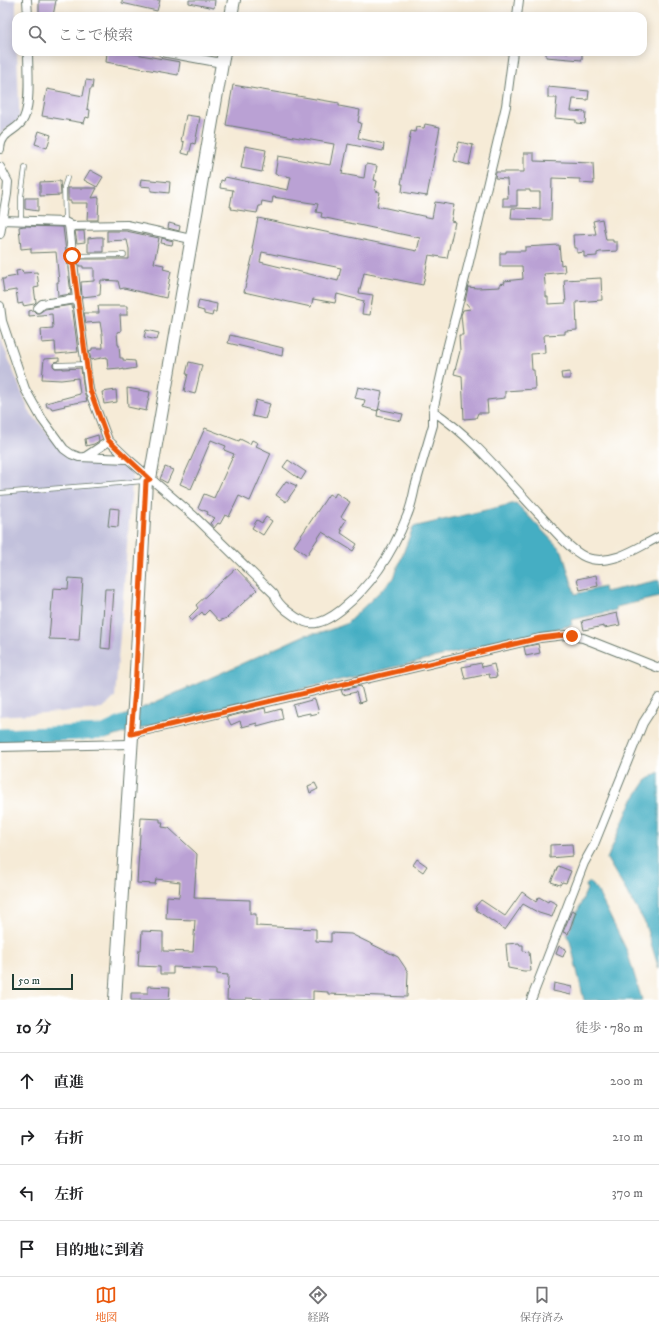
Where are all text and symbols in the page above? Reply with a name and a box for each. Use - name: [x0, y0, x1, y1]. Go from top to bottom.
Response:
- search box: [12, 12, 647, 56]
- icon: search: [26, 23, 48, 45]
- text: ここで検索: [58, 26, 133, 45]
- route start: [63, 247, 81, 265]
- route end: [563, 627, 581, 645]
- scale bar: [12, 972, 73, 991]
- text: 50 m: [18, 974, 40, 988]
- text: 10 分: [16, 1017, 52, 1039]
- text: 徒歩 · 780 m: [575, 1020, 643, 1036]
- icon: ahead: [16, 1070, 38, 1092]
- text: 直進: [54, 1073, 84, 1092]
- text: 200 m: [610, 1073, 643, 1089]
- icon: right: [16, 1126, 38, 1148]
- text: 右折: [54, 1129, 84, 1148]
- text: 210 m: [612, 1129, 643, 1145]
- icon: left: [16, 1182, 38, 1204]
- text: 左折: [54, 1185, 84, 1204]
- text: 370 m: [612, 1185, 643, 1201]
- icon: arrive: [16, 1238, 38, 1260]
- text: 目的地に到着: [54, 1241, 144, 1260]
- tab: 地図: [95, 1284, 117, 1325]
- tab: 経路: [307, 1284, 329, 1325]
- tab: 保存済み: [520, 1284, 564, 1325]

